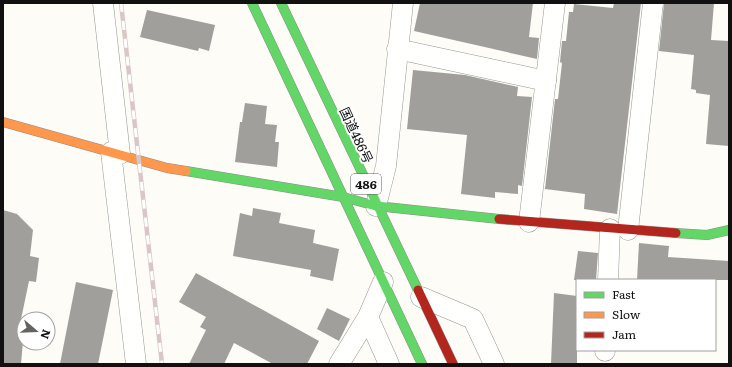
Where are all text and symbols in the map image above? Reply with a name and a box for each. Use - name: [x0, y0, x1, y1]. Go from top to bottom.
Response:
- street label: 国道486号: [336, 104, 378, 166]
- road number: 486: [351, 174, 381, 194]
- legend: [576, 279, 716, 351]
- text: Fast: [612, 285, 636, 303]
- text: Slow: [612, 305, 641, 323]
- north arrow: [16, 311, 56, 351]
- text: Jam: [612, 325, 637, 343]
- text: N: [37, 328, 55, 342]

